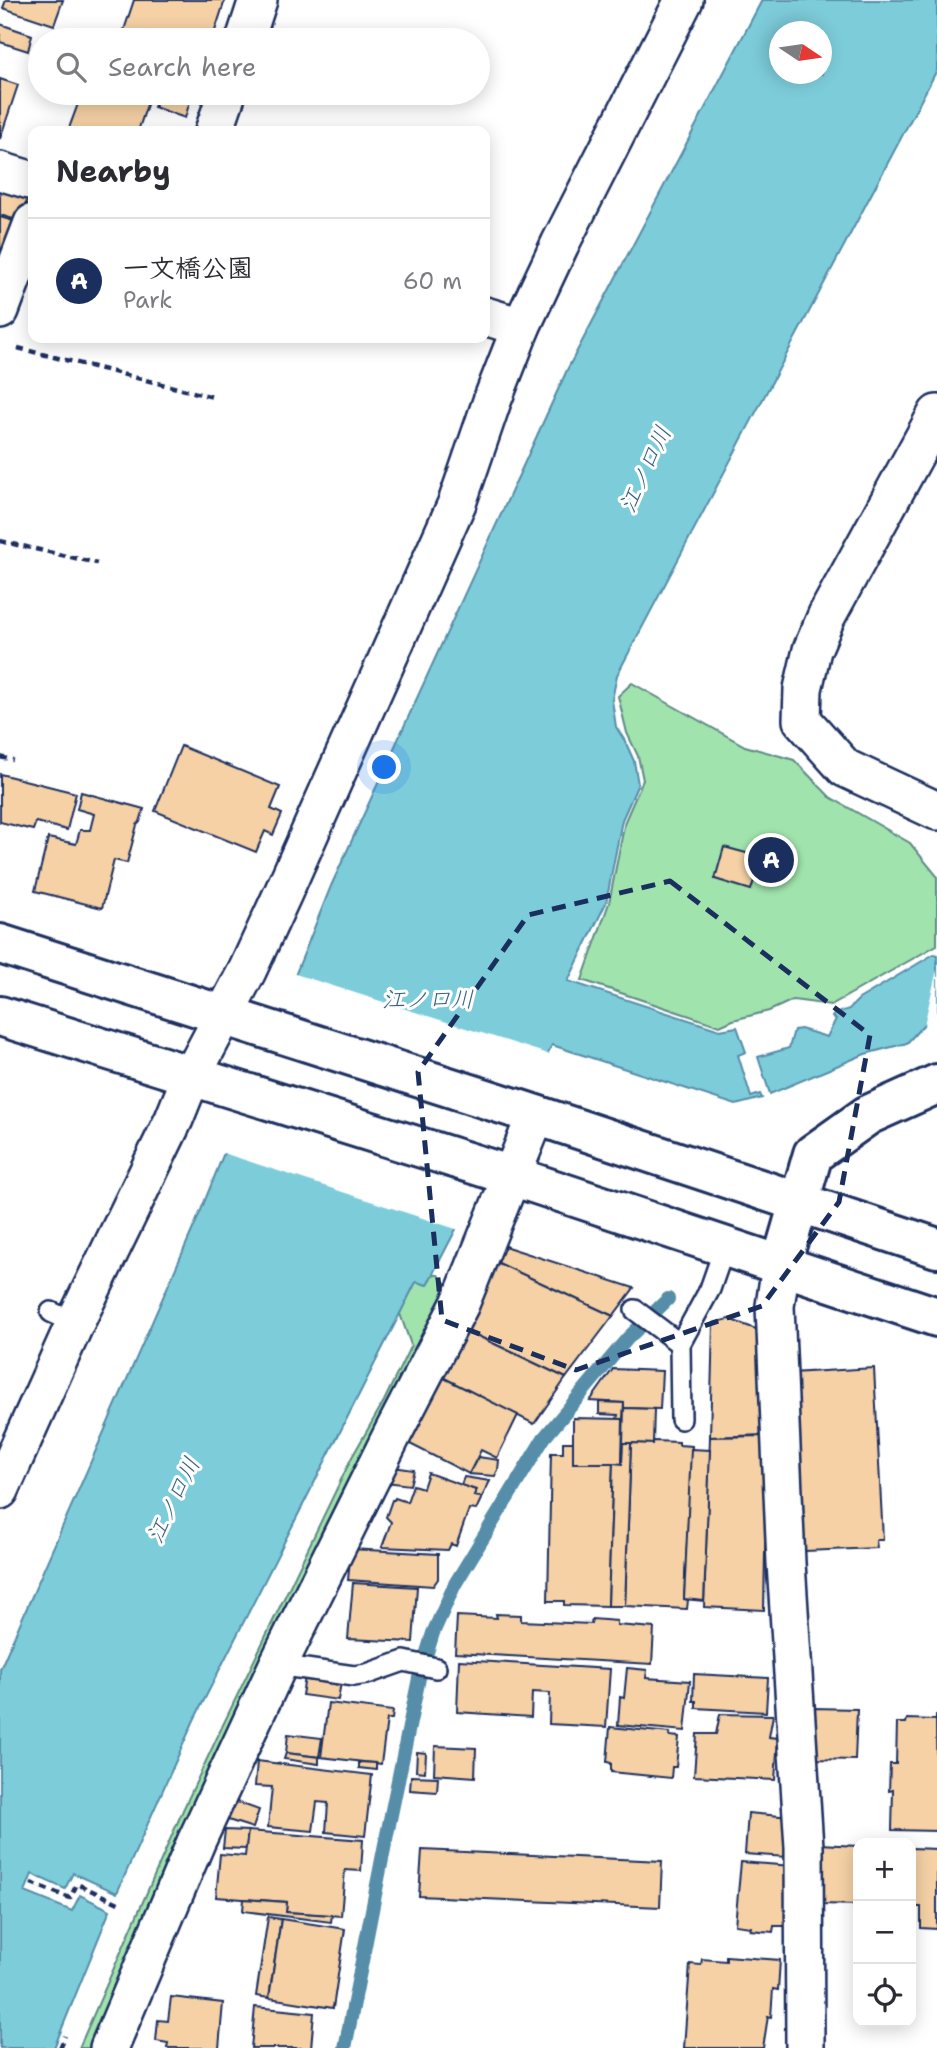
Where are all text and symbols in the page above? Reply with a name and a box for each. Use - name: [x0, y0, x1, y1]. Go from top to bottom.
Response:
- north arrow: [769, 21, 832, 84]
- search box: [28, 28, 490, 105]
- icon: search: [52, 48, 90, 86]
- text: Search here: [108, 49, 257, 84]
- text: Nearby: [56, 151, 171, 192]
- text: 一文橋公園: [123, 250, 253, 285]
- text: A: [70, 266, 88, 296]
- text: 60 m: [403, 266, 462, 296]
- text: Park: [123, 285, 172, 315]
- water label: 江ノ口川: [612, 421, 678, 517]
- your location: [367, 750, 401, 784]
- pin: A: [748, 834, 794, 886]
- water label: 江ノ口川: [382, 984, 474, 1014]
- water label: 江ノ口川: [139, 1452, 207, 1548]
- map controls: [853, 1838, 916, 2027]
- button: +: [853, 1838, 916, 1901]
- button: −: [853, 1901, 916, 1964]
- button: locate: [853, 1964, 916, 2027]

